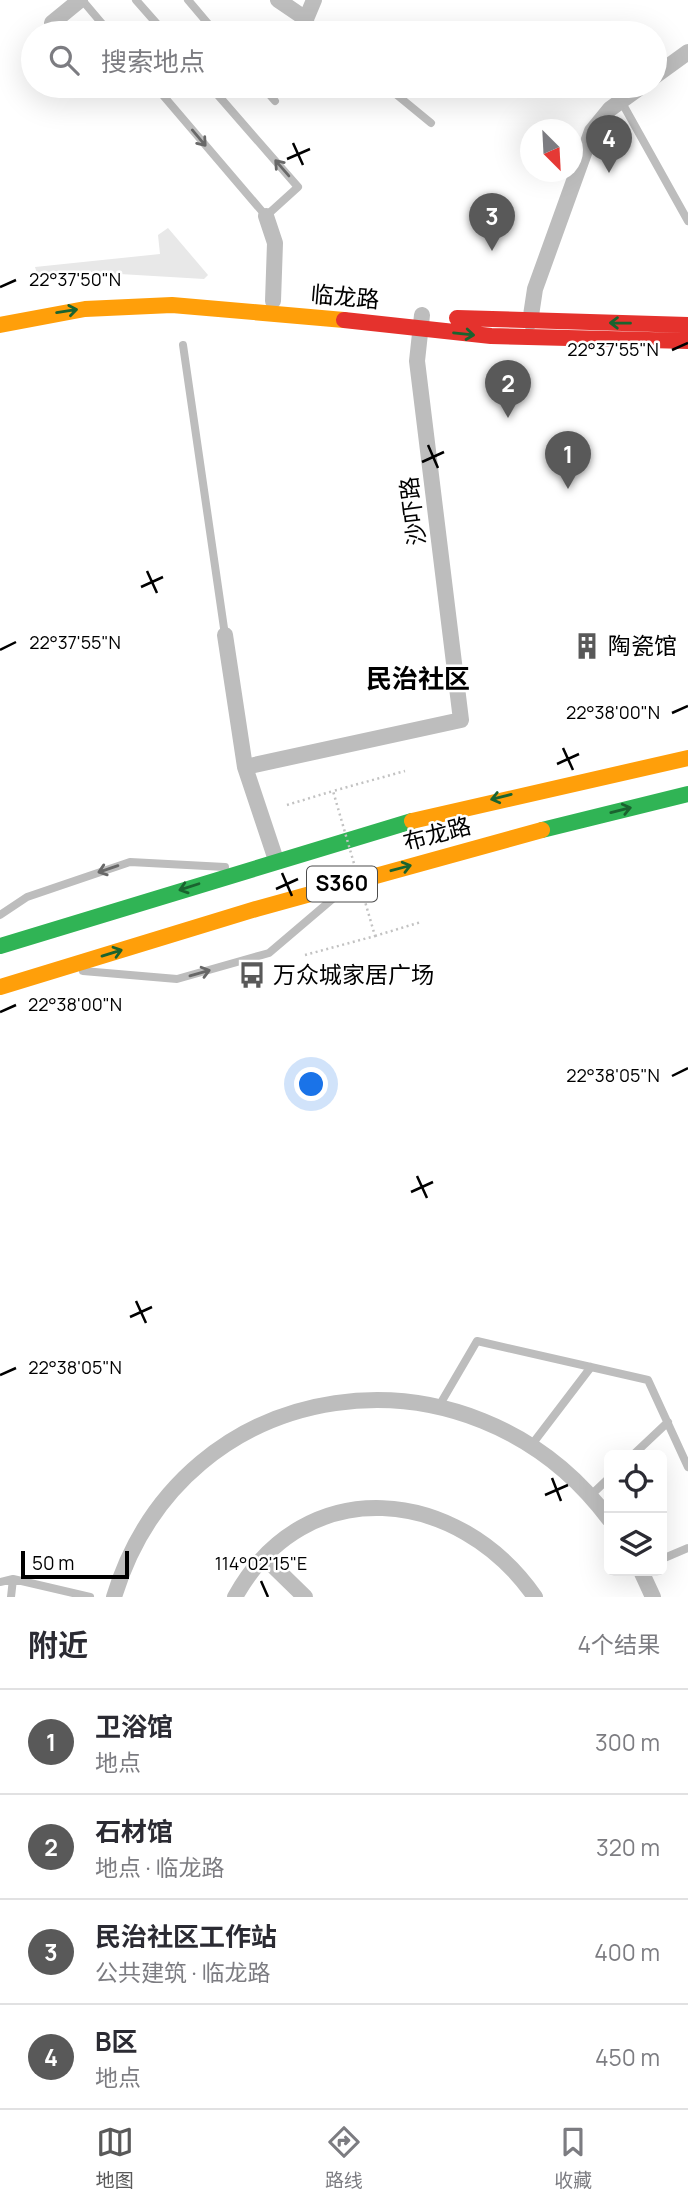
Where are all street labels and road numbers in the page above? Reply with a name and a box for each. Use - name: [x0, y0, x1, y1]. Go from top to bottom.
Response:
- street label: 临龙路: [309, 277, 381, 315]
- street label: 沙吓路: [392, 475, 432, 547]
- street label: 布龙路: [399, 809, 474, 857]
- road number: S360: [307, 866, 377, 902]

